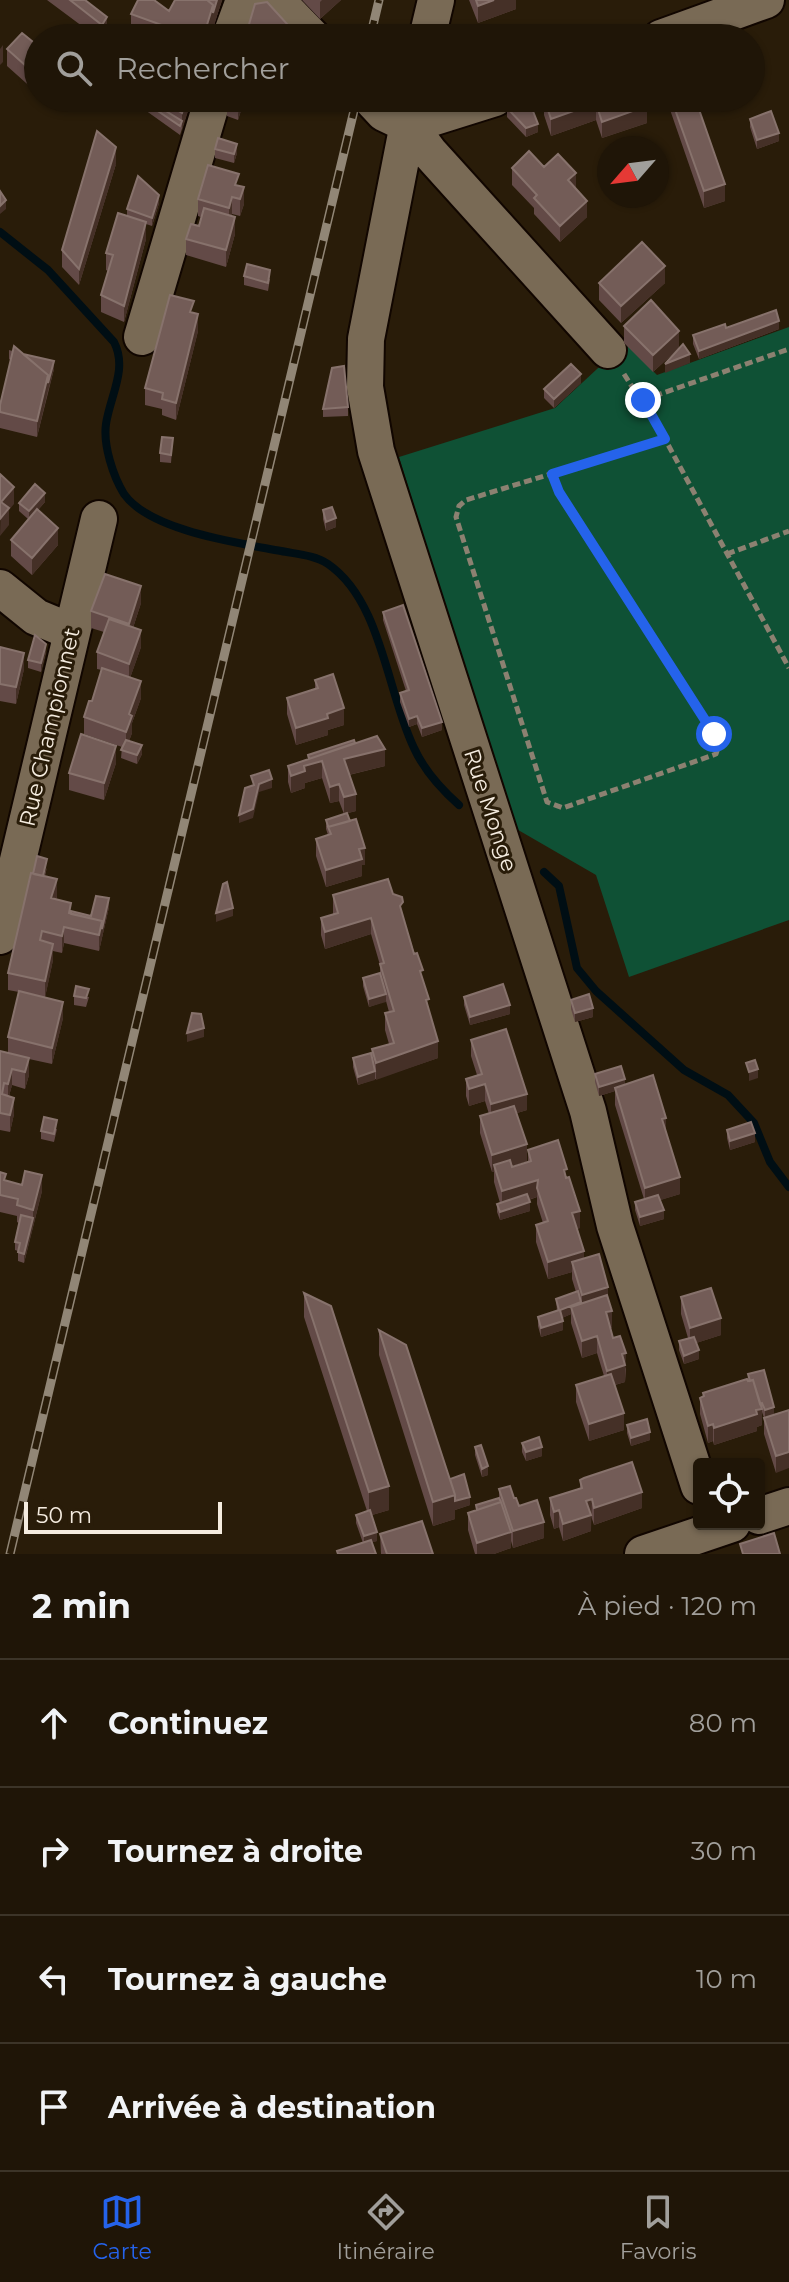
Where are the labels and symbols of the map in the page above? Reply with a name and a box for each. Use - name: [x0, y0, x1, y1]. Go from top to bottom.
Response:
- north arrow: [597, 136, 669, 208]
- route end: [625, 382, 661, 418]
- street label: Rue Championnet: [13, 625, 86, 829]
- route start: [696, 716, 732, 752]
- street label: Rue Monge: [458, 745, 523, 875]
- scale bar: [24, 1498, 222, 1534]

